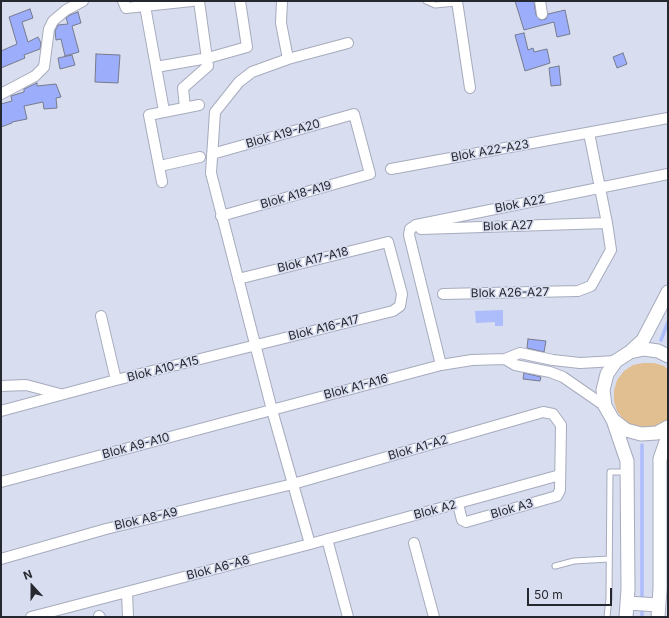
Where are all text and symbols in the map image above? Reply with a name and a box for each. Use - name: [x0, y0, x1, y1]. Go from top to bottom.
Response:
- street label: Blok A19-A20: [244, 117, 322, 151]
- street label: Blok A22-A23: [450, 137, 530, 165]
- street label: Blok A18-A19: [259, 178, 333, 212]
- street label: Blok A22: [494, 192, 546, 216]
- street label: Blok A27: [483, 218, 533, 234]
- street label: Blok A17-A18: [276, 244, 350, 276]
- street label: Blok A26-A27: [471, 285, 549, 301]
- street label: Blok A16-A17: [287, 312, 361, 344]
- street label: Blok A10-A15: [126, 353, 200, 385]
- street label: Blok A1-A16: [322, 372, 390, 402]
- street label: Blok A9-A10: [101, 430, 171, 462]
- street label: Blok A1-A2: [387, 433, 449, 463]
- street label: Blok A3: [489, 496, 535, 522]
- street label: Blok A2: [412, 497, 458, 523]
- street label: Blok A8-A9: [113, 505, 179, 533]
- street label: Blok A6-A8: [185, 553, 251, 583]
- north arrow: [12, 566, 52, 606]
- text: N: [21, 567, 34, 583]
- scale bar: [529, 580, 614, 606]
- text: 50 m: [534, 587, 563, 602]

